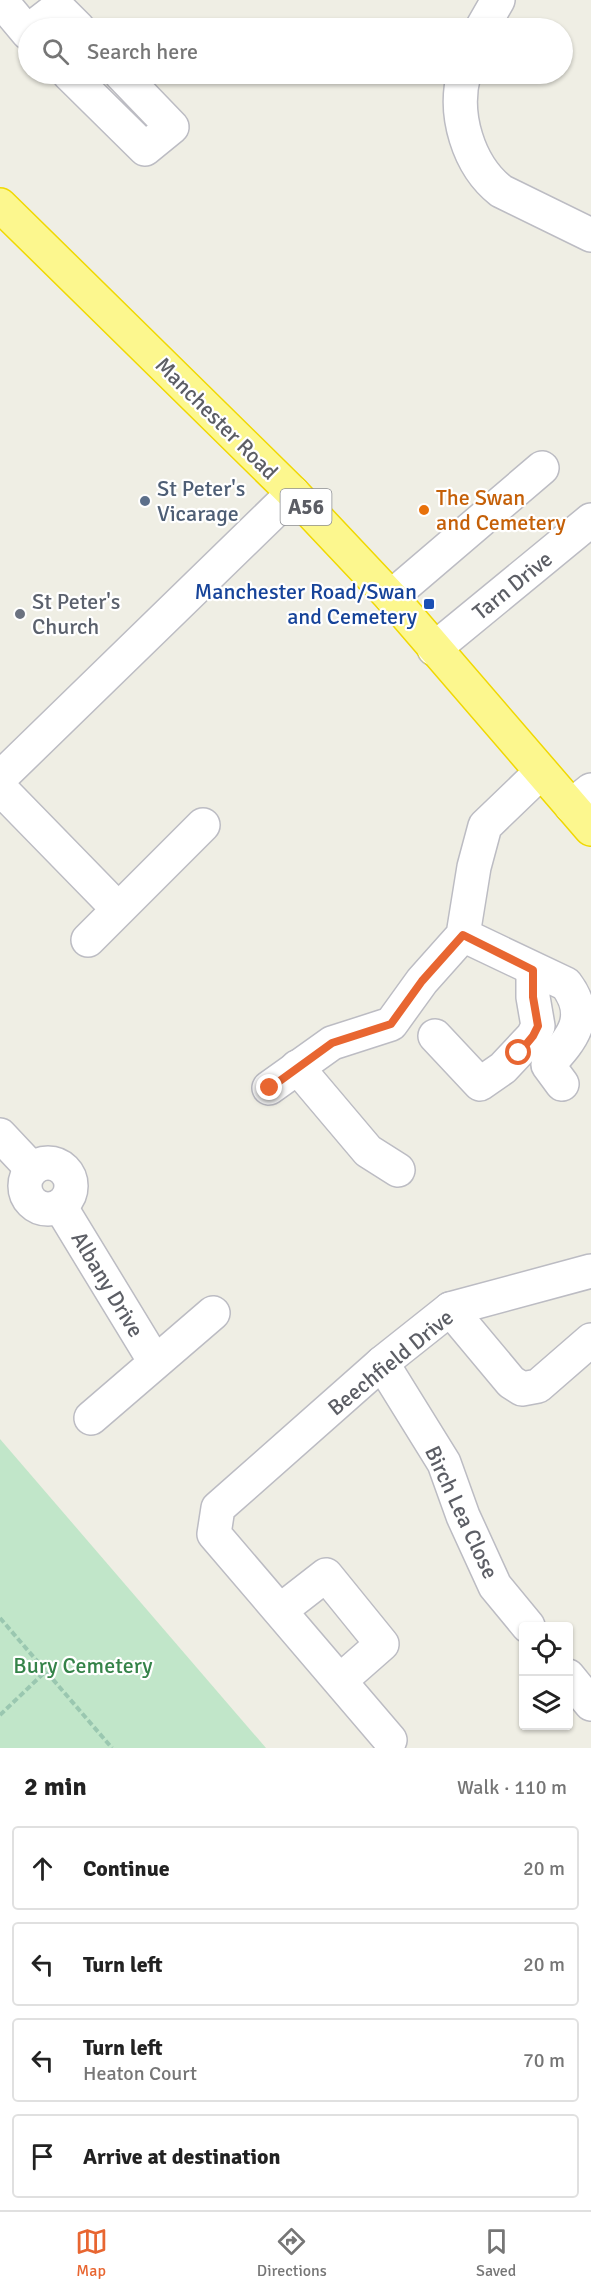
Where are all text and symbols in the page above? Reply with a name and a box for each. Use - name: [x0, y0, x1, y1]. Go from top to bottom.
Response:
- search box: [18, 18, 573, 84]
- icon: search: [39, 35, 72, 68]
- text: Search here: [87, 38, 198, 65]
- street label: Manchester Road: [150, 351, 284, 485]
- place label: St Peter's Vicarage: [157, 475, 245, 527]
- place label: The Swan and Cemetery: [436, 484, 567, 536]
- road number: A56: [280, 489, 332, 525]
- marker: St Peter's Vicarage: [138, 494, 152, 508]
- marker: The Swan and Cemetery: [417, 503, 431, 517]
- street label: Tarn Drive: [467, 545, 558, 626]
- place label: Manchester Road/Swan and Cemetery: [195, 578, 418, 630]
- place label: St Peter's Church: [32, 588, 120, 640]
- marker: Manchester Road/Swan and Cemetery: [422, 597, 436, 611]
- marker: St Peter's Church: [13, 607, 27, 621]
- route start: [505, 1039, 531, 1065]
- route end: [256, 1074, 282, 1100]
- street label: Albany Drive: [66, 1227, 150, 1342]
- street label: Beechfield Drive: [322, 1304, 458, 1421]
- street label: Birch Lea Close: [419, 1441, 504, 1583]
- map controls: [519, 1622, 573, 1730]
- button: locate: [519, 1622, 573, 1676]
- park label: Bury Cemetery: [13, 1652, 153, 1679]
- button: layers: [519, 1676, 573, 1730]
- text: 2 min: [24, 1771, 87, 1803]
- text: Walk · 110 m: [457, 1775, 567, 1800]
- icon: ahead: [26, 1852, 59, 1885]
- text: Continue: [83, 1855, 170, 1882]
- text: 20 m: [523, 1856, 565, 1881]
- icon: left: [26, 1948, 59, 1981]
- text: Turn left: [83, 1951, 163, 1978]
- text: 20 m: [523, 1952, 565, 1977]
- text: Turn left: [83, 2034, 163, 2061]
- icon: left: [26, 2044, 59, 2077]
- text: 70 m: [523, 2048, 565, 2073]
- text: Heaton Court: [83, 2061, 197, 2086]
- icon: arrive: [26, 2140, 59, 2173]
- text: Arrive at destination: [83, 2143, 280, 2170]
- tab: Map: [75, 2225, 108, 2281]
- tab: Directions: [257, 2225, 327, 2281]
- tab: Saved: [476, 2225, 516, 2281]

